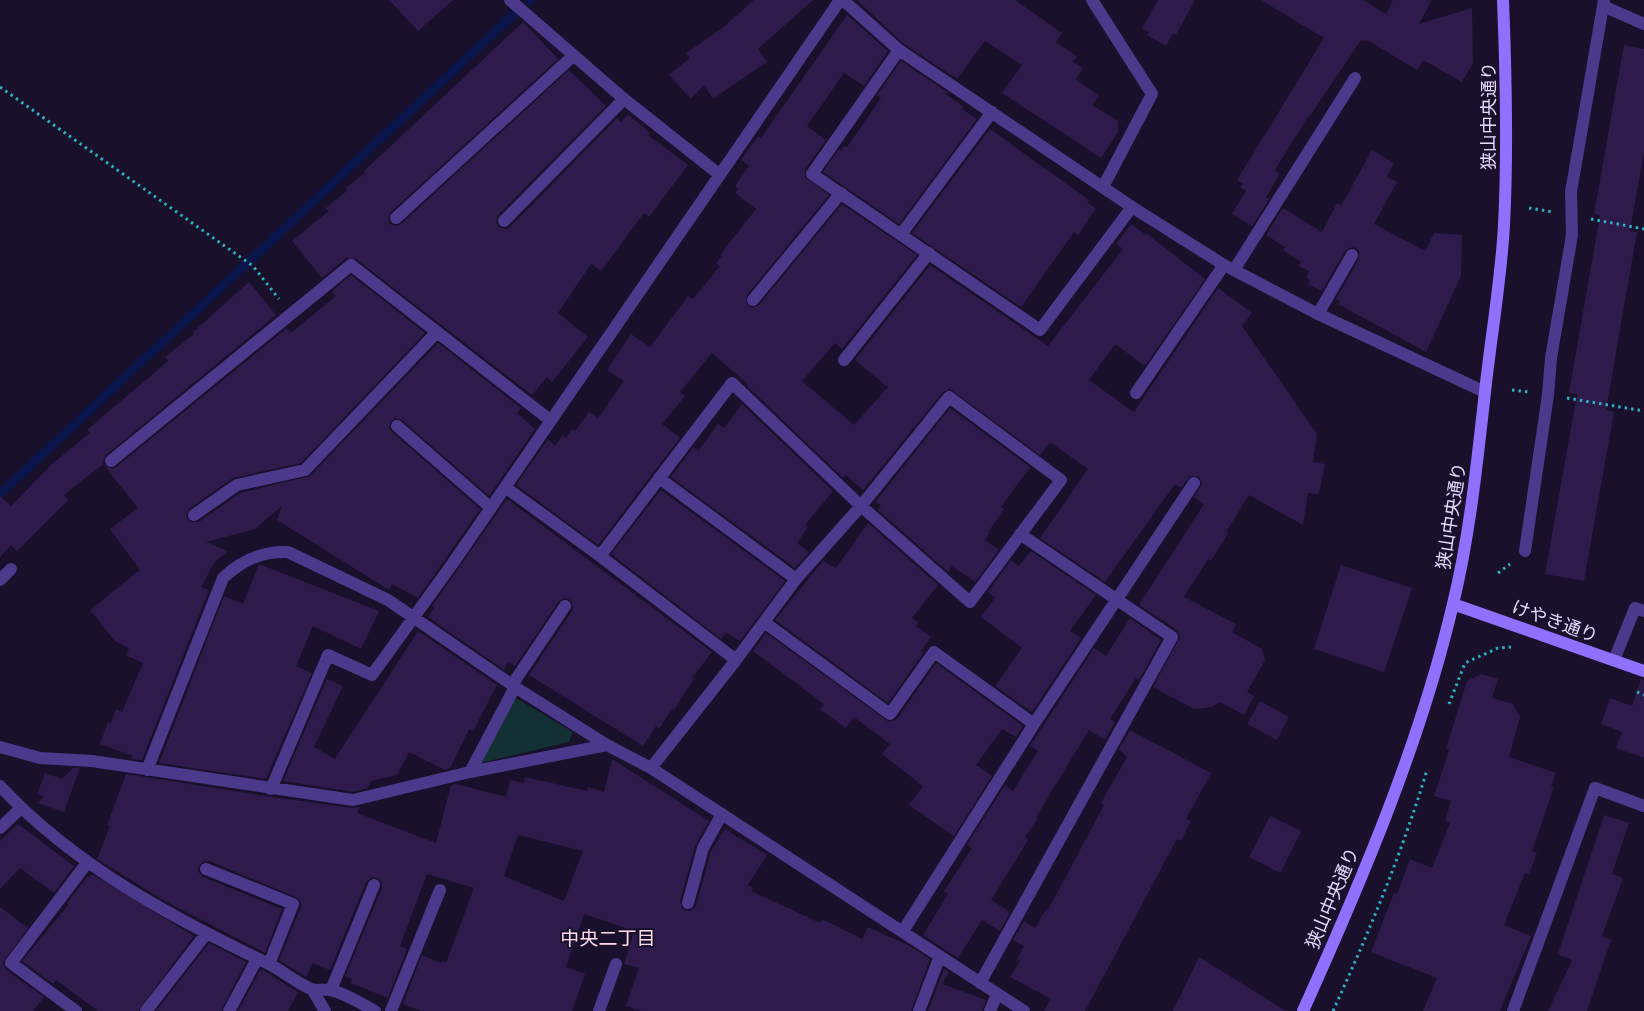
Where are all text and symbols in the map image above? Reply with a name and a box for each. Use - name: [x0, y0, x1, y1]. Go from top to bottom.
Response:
- street label: 狭山中央通り: [1478, 62, 1499, 170]
- street label: 狭山中央通り: [1432, 461, 1470, 571]
- street label: けやき通り: [1509, 596, 1601, 646]
- street label: 狭山中央通り: [1301, 844, 1363, 952]
- district label: 中央二丁目: [560, 927, 656, 949]

